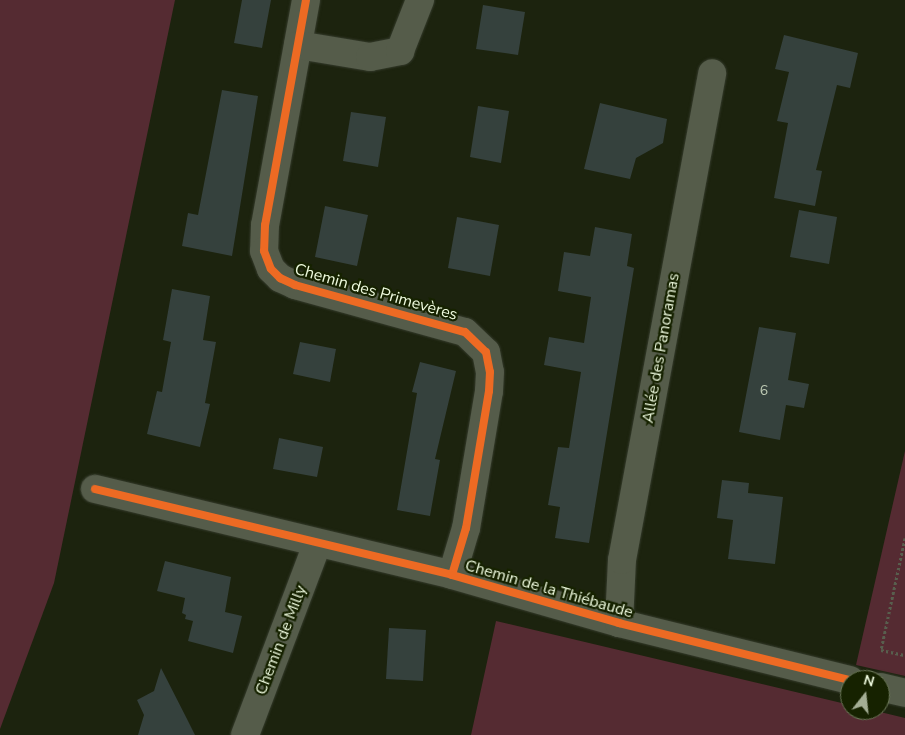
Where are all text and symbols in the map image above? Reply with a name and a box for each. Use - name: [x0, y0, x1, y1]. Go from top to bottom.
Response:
- street label: Chemin des Primevères: [292, 260, 460, 324]
- street label: Allée des Panoramas: [638, 271, 684, 425]
- house number: 6: [760, 383, 768, 399]
- street label: Chemin de la Thiébaude: [463, 556, 635, 622]
- street label: Chemin de Milly: [251, 582, 311, 698]
- north arrow: [840, 670, 890, 720]
- text: N: [861, 670, 877, 692]

